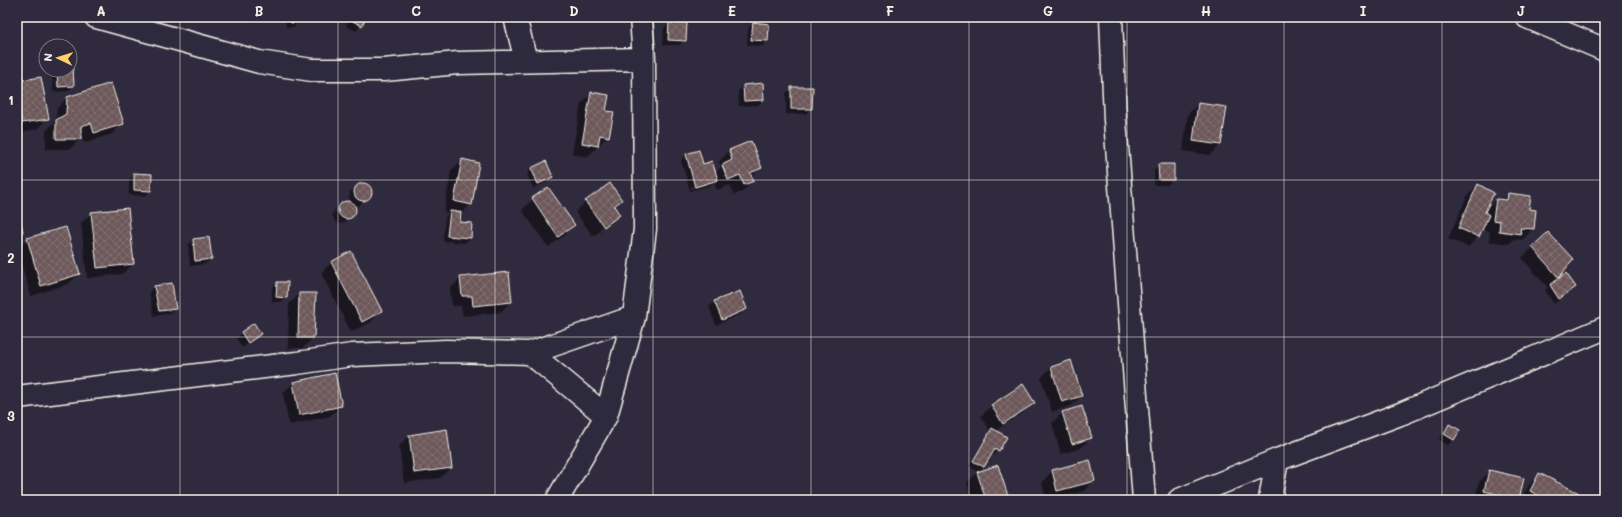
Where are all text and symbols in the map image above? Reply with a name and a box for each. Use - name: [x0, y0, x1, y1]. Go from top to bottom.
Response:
- text: A: [96, 2, 106, 19]
- text: B: [255, 2, 264, 19]
- text: C: [411, 2, 421, 19]
- text: D: [569, 2, 579, 19]
- text: E: [728, 2, 736, 19]
- text: F: [886, 2, 894, 19]
- text: G: [1043, 2, 1053, 19]
- text: H: [1201, 2, 1211, 19]
- text: I: [1360, 2, 1367, 19]
- text: J: [1517, 2, 1525, 19]
- north arrow: [38, 38, 78, 78]
- text: N: [40, 53, 55, 62]
- text: 1: [8, 91, 14, 108]
- text: 2: [7, 249, 15, 266]
- text: 3: [7, 407, 15, 424]

